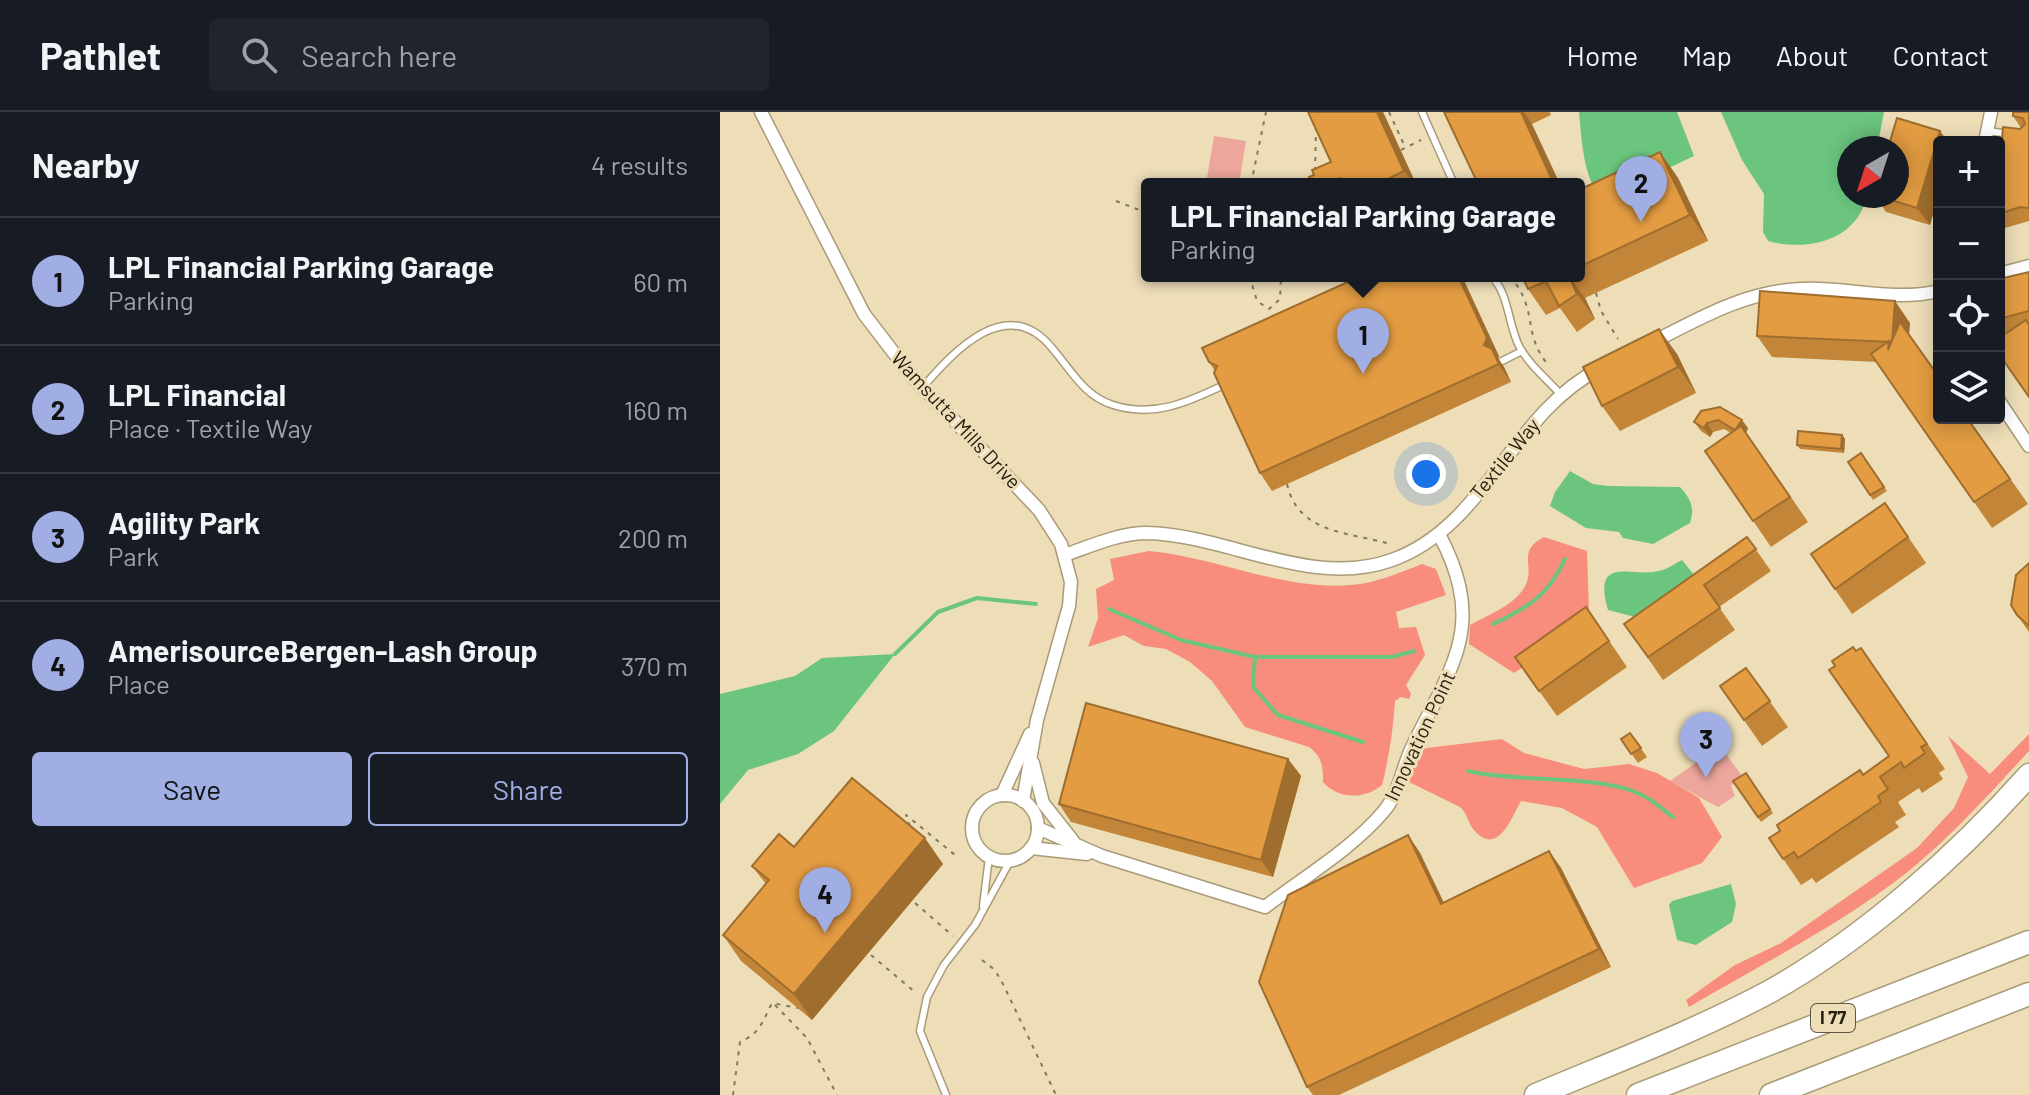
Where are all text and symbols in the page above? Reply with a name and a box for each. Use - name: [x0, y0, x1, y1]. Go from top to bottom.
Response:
- search box: [209, 19, 769, 91]
- text: Pathlet: [40, 32, 161, 78]
- icon: search: [237, 33, 281, 77]
- text: Search here: [301, 37, 457, 73]
- text: Home: [1567, 38, 1638, 72]
- text: Map: [1682, 38, 1732, 72]
- text: About: [1776, 38, 1848, 72]
- text: Contact: [1892, 38, 1989, 72]
- north arrow: [1837, 136, 1909, 208]
- map controls: [1933, 136, 2005, 424]
- button: +: [1933, 136, 2005, 208]
- text: Nearby: [32, 144, 140, 185]
- text: 4 results: [591, 149, 688, 180]
- pin: 2: [1615, 156, 1667, 222]
- popup: [1141, 178, 1585, 282]
- text: LPL Financial Parking Garage: [1170, 197, 1556, 233]
- button: −: [1933, 208, 2005, 280]
- text: Parking: [1170, 233, 1256, 264]
- text: LPL Financial Parking Garage: [108, 248, 494, 284]
- text: 1: [53, 266, 63, 297]
- text: 60 m: [633, 266, 688, 297]
- button: locate: [1933, 280, 2005, 352]
- text: Parking: [108, 284, 194, 315]
- pin: 1: [1337, 308, 1389, 374]
- street label: Wamsutta Mills Drive: [887, 346, 1027, 493]
- button: layers: [1933, 352, 2005, 424]
- text: LPL Financial: [108, 376, 286, 412]
- text: 2: [51, 394, 65, 425]
- text: 160 m: [624, 394, 688, 425]
- text: Place · Textile Way: [108, 412, 313, 443]
- street label: Textile Way: [1464, 413, 1544, 504]
- your location: [1406, 454, 1446, 494]
- text: Agility Park: [108, 504, 260, 540]
- text: 3: [51, 522, 65, 553]
- text: 200 m: [618, 522, 688, 553]
- text: Park: [108, 540, 159, 571]
- text: AmerisourceBergen-Lash Group: [108, 632, 538, 668]
- text: 4: [50, 650, 66, 681]
- text: 370 m: [621, 650, 688, 681]
- street label: Innovation Point: [1379, 667, 1460, 804]
- text: Place: [108, 668, 170, 699]
- pin: 3: [1680, 712, 1732, 778]
- button: Save: [32, 752, 352, 826]
- button: Share: [368, 752, 688, 826]
- pin: 4: [799, 867, 851, 933]
- road number: I 77: [1811, 1004, 1855, 1032]

